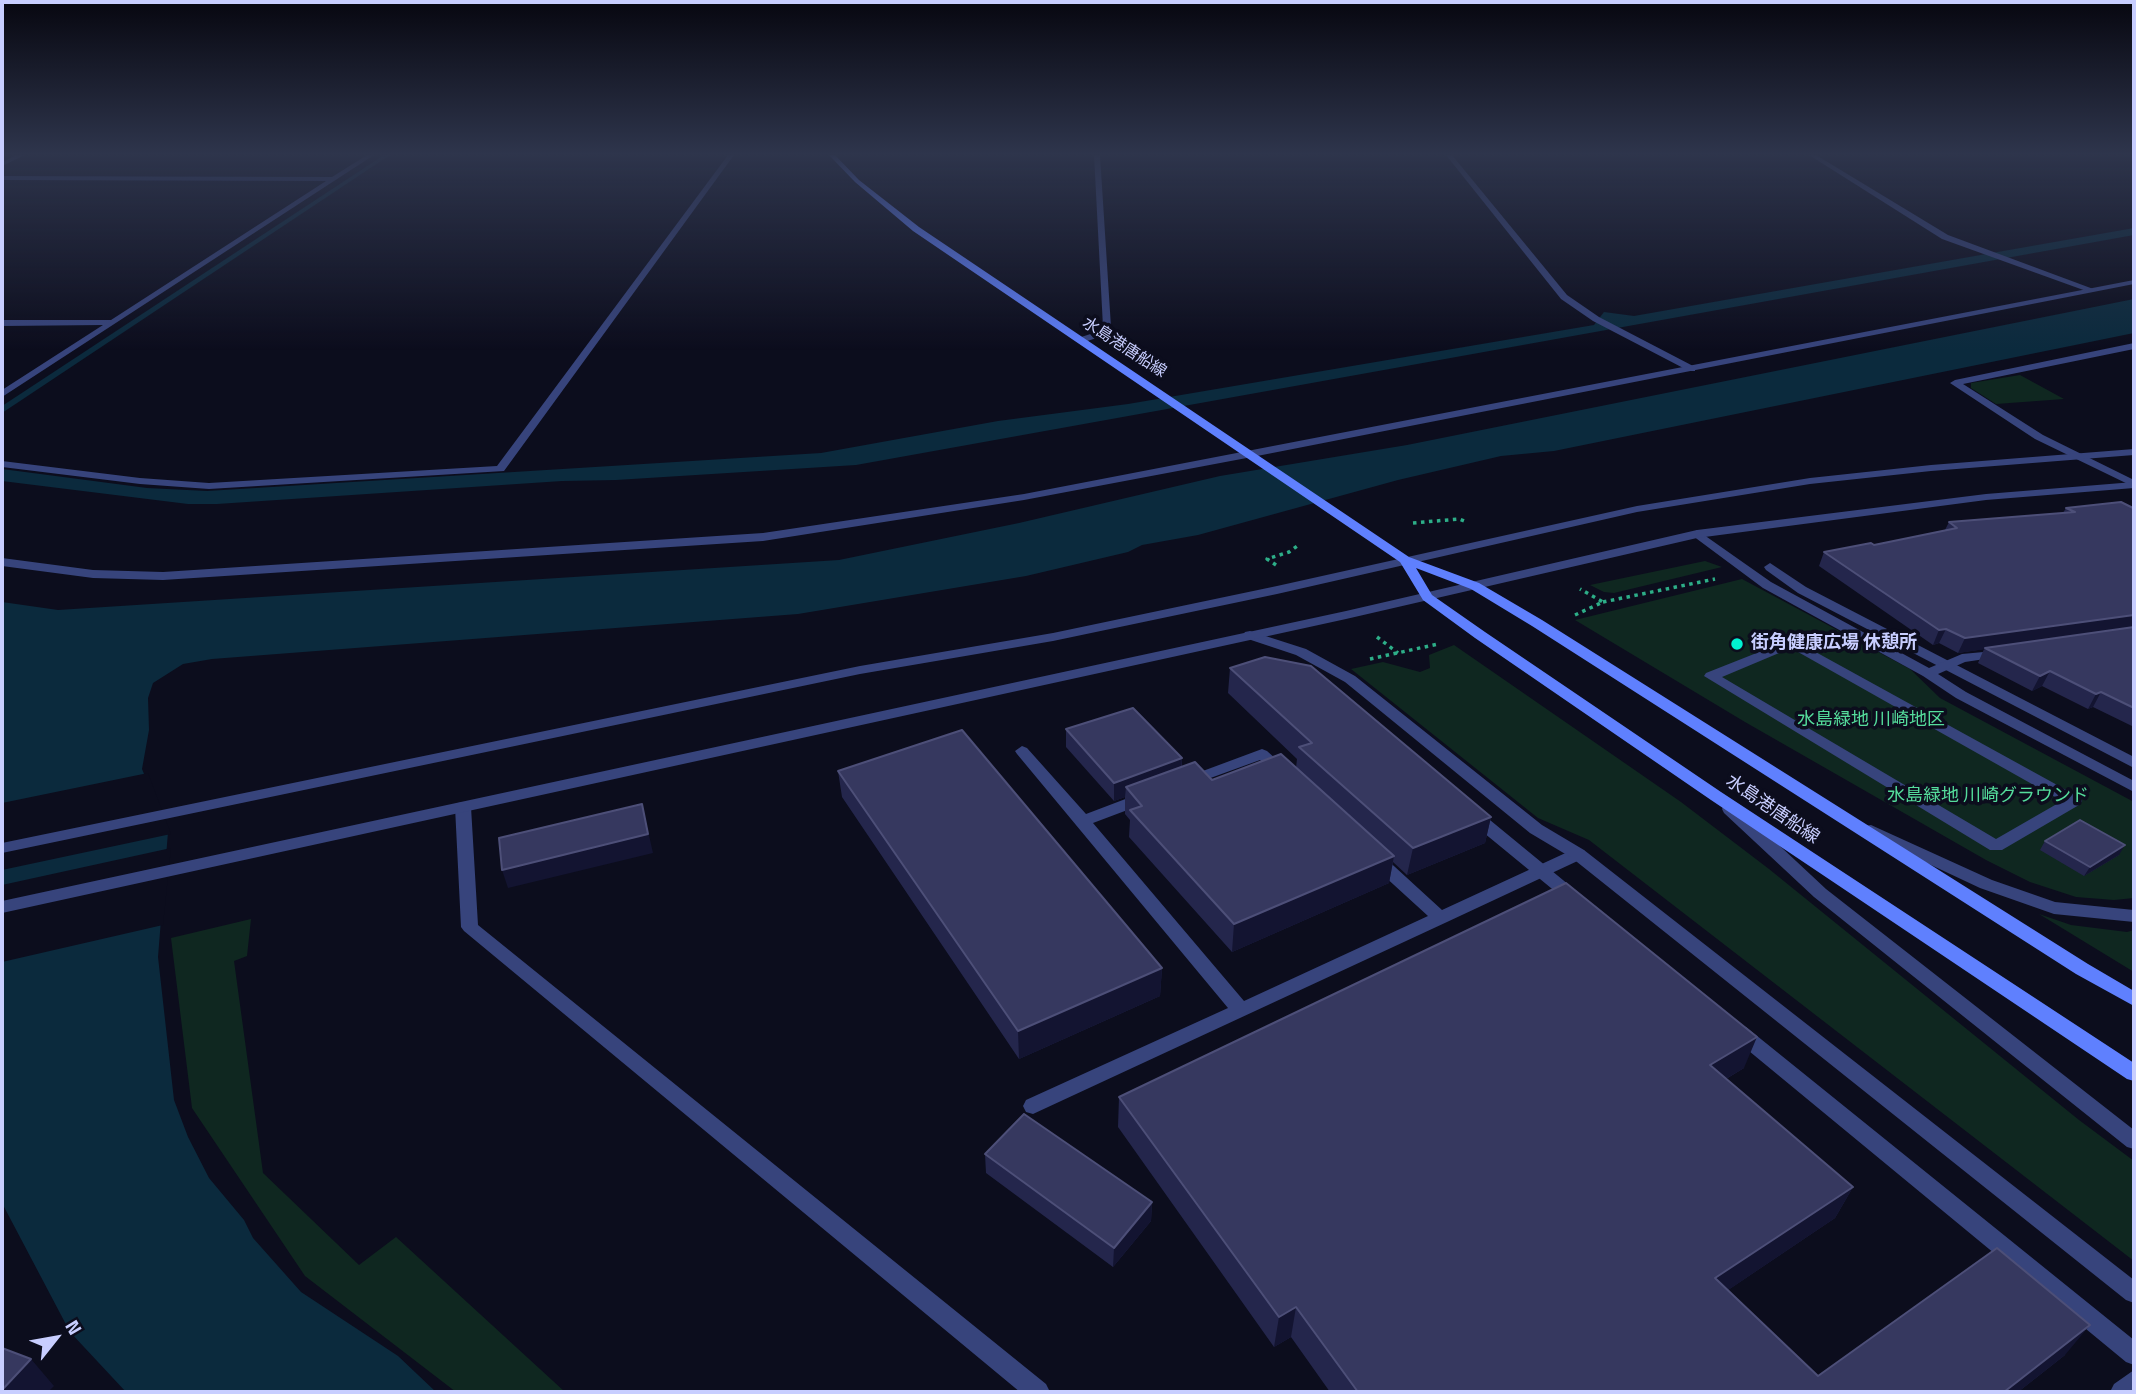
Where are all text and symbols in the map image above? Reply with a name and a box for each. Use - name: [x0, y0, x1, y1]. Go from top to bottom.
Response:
- street label: 水島港唐船線: [1079, 314, 1169, 382]
- place label: 街角健康広場 休憩所: [1751, 633, 1917, 655]
- marker: 街角健康広場 休憩所: [1729, 636, 1745, 652]
- park label: 水島緑地 川崎地区: [1797, 710, 1945, 732]
- street label: 水島港唐船線: [1721, 771, 1823, 849]
- park label: 水島緑地 川崎グラウンド: [1887, 786, 2089, 808]
- north arrow: [21, 1303, 91, 1373]
- text: N: [59, 1314, 90, 1340]

